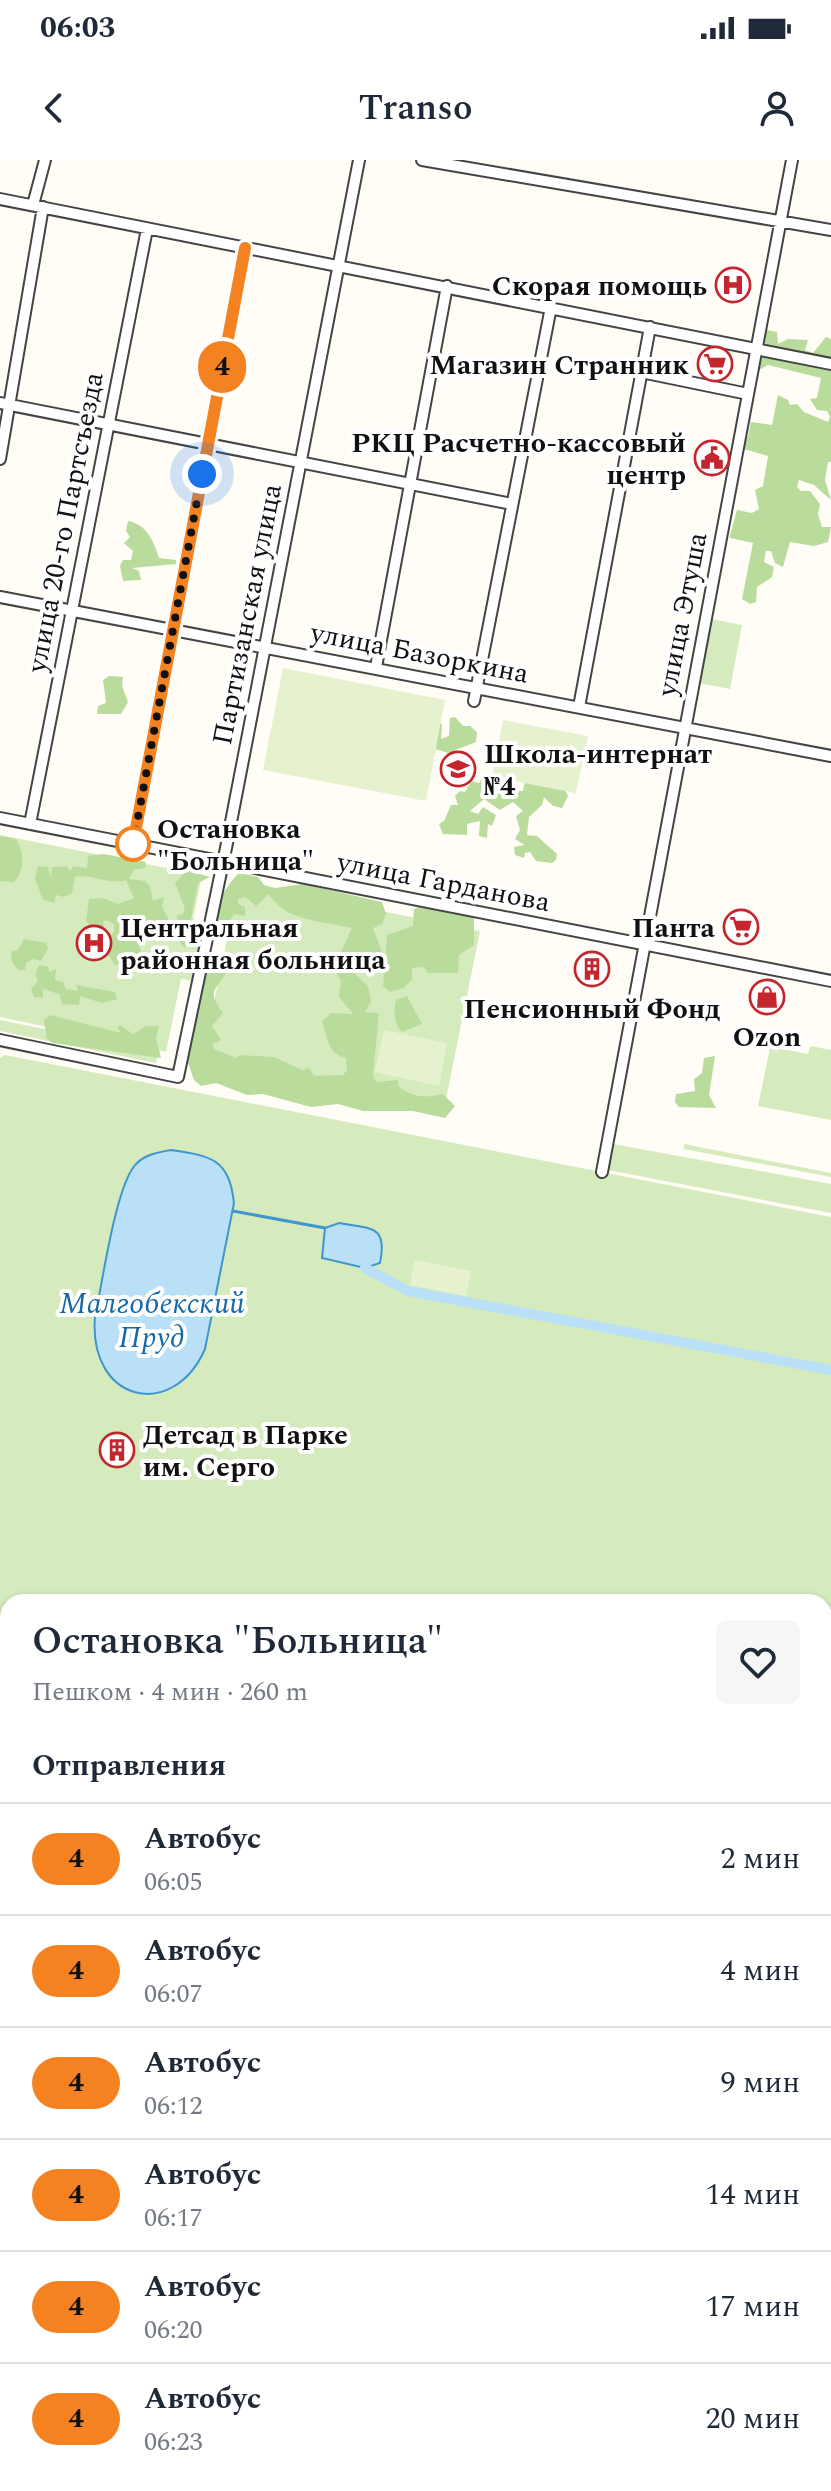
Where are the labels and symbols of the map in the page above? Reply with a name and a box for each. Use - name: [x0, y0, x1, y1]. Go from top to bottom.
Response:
- place label: Скорая помощь: [492, 265, 707, 308]
- hospital icon: Скорая помощь: [714, 266, 752, 304]
- line badge: 4: [196, 341, 248, 393]
- place label: Магазин Странник: [429, 344, 689, 387]
- supermarket icon: Магазин Странник: [696, 345, 734, 383]
- street label: улица 20-го Партсъезда: [15, 368, 116, 677]
- place label: РКЦ Расчетно-кассовый центр: [351, 422, 686, 497]
- public building icon: РКЦ Расчетно-кассовый центр: [693, 439, 731, 477]
- your location: [182, 454, 222, 494]
- street label: Партизанская улица: [201, 480, 294, 749]
- street label: улица Этуша: [645, 528, 720, 701]
- street label: улица Базоркина: [306, 611, 533, 696]
- place label: Школа-интернат №4: [484, 733, 712, 808]
- school or university icon: Школа-интернат №4: [439, 750, 477, 788]
- place label: Остановка "Больница": [157, 808, 314, 883]
- marker: Остановка "Больница": [116, 827, 150, 861]
- street label: улица Гарданова: [332, 841, 554, 924]
- place label: Центральная районная больница: [120, 907, 386, 982]
- place label: Панта: [632, 907, 716, 950]
- supermarket icon: Панта: [722, 908, 760, 946]
- hospital icon: Центральная районная больница: [75, 924, 113, 962]
- building icon: Пенсионный Фонд: [573, 950, 611, 988]
- shop icon: Ozon: [748, 978, 786, 1016]
- place label: Пенсионный Фонд: [463, 988, 721, 1031]
- place label: Ozon: [733, 1016, 801, 1059]
- water label: Малгобекский Пруд: [59, 1281, 245, 1361]
- place label: Детсад в Парке им. Серго: [143, 1414, 348, 1489]
- building icon: Детсад в Парке им. Серго: [98, 1431, 136, 1469]

